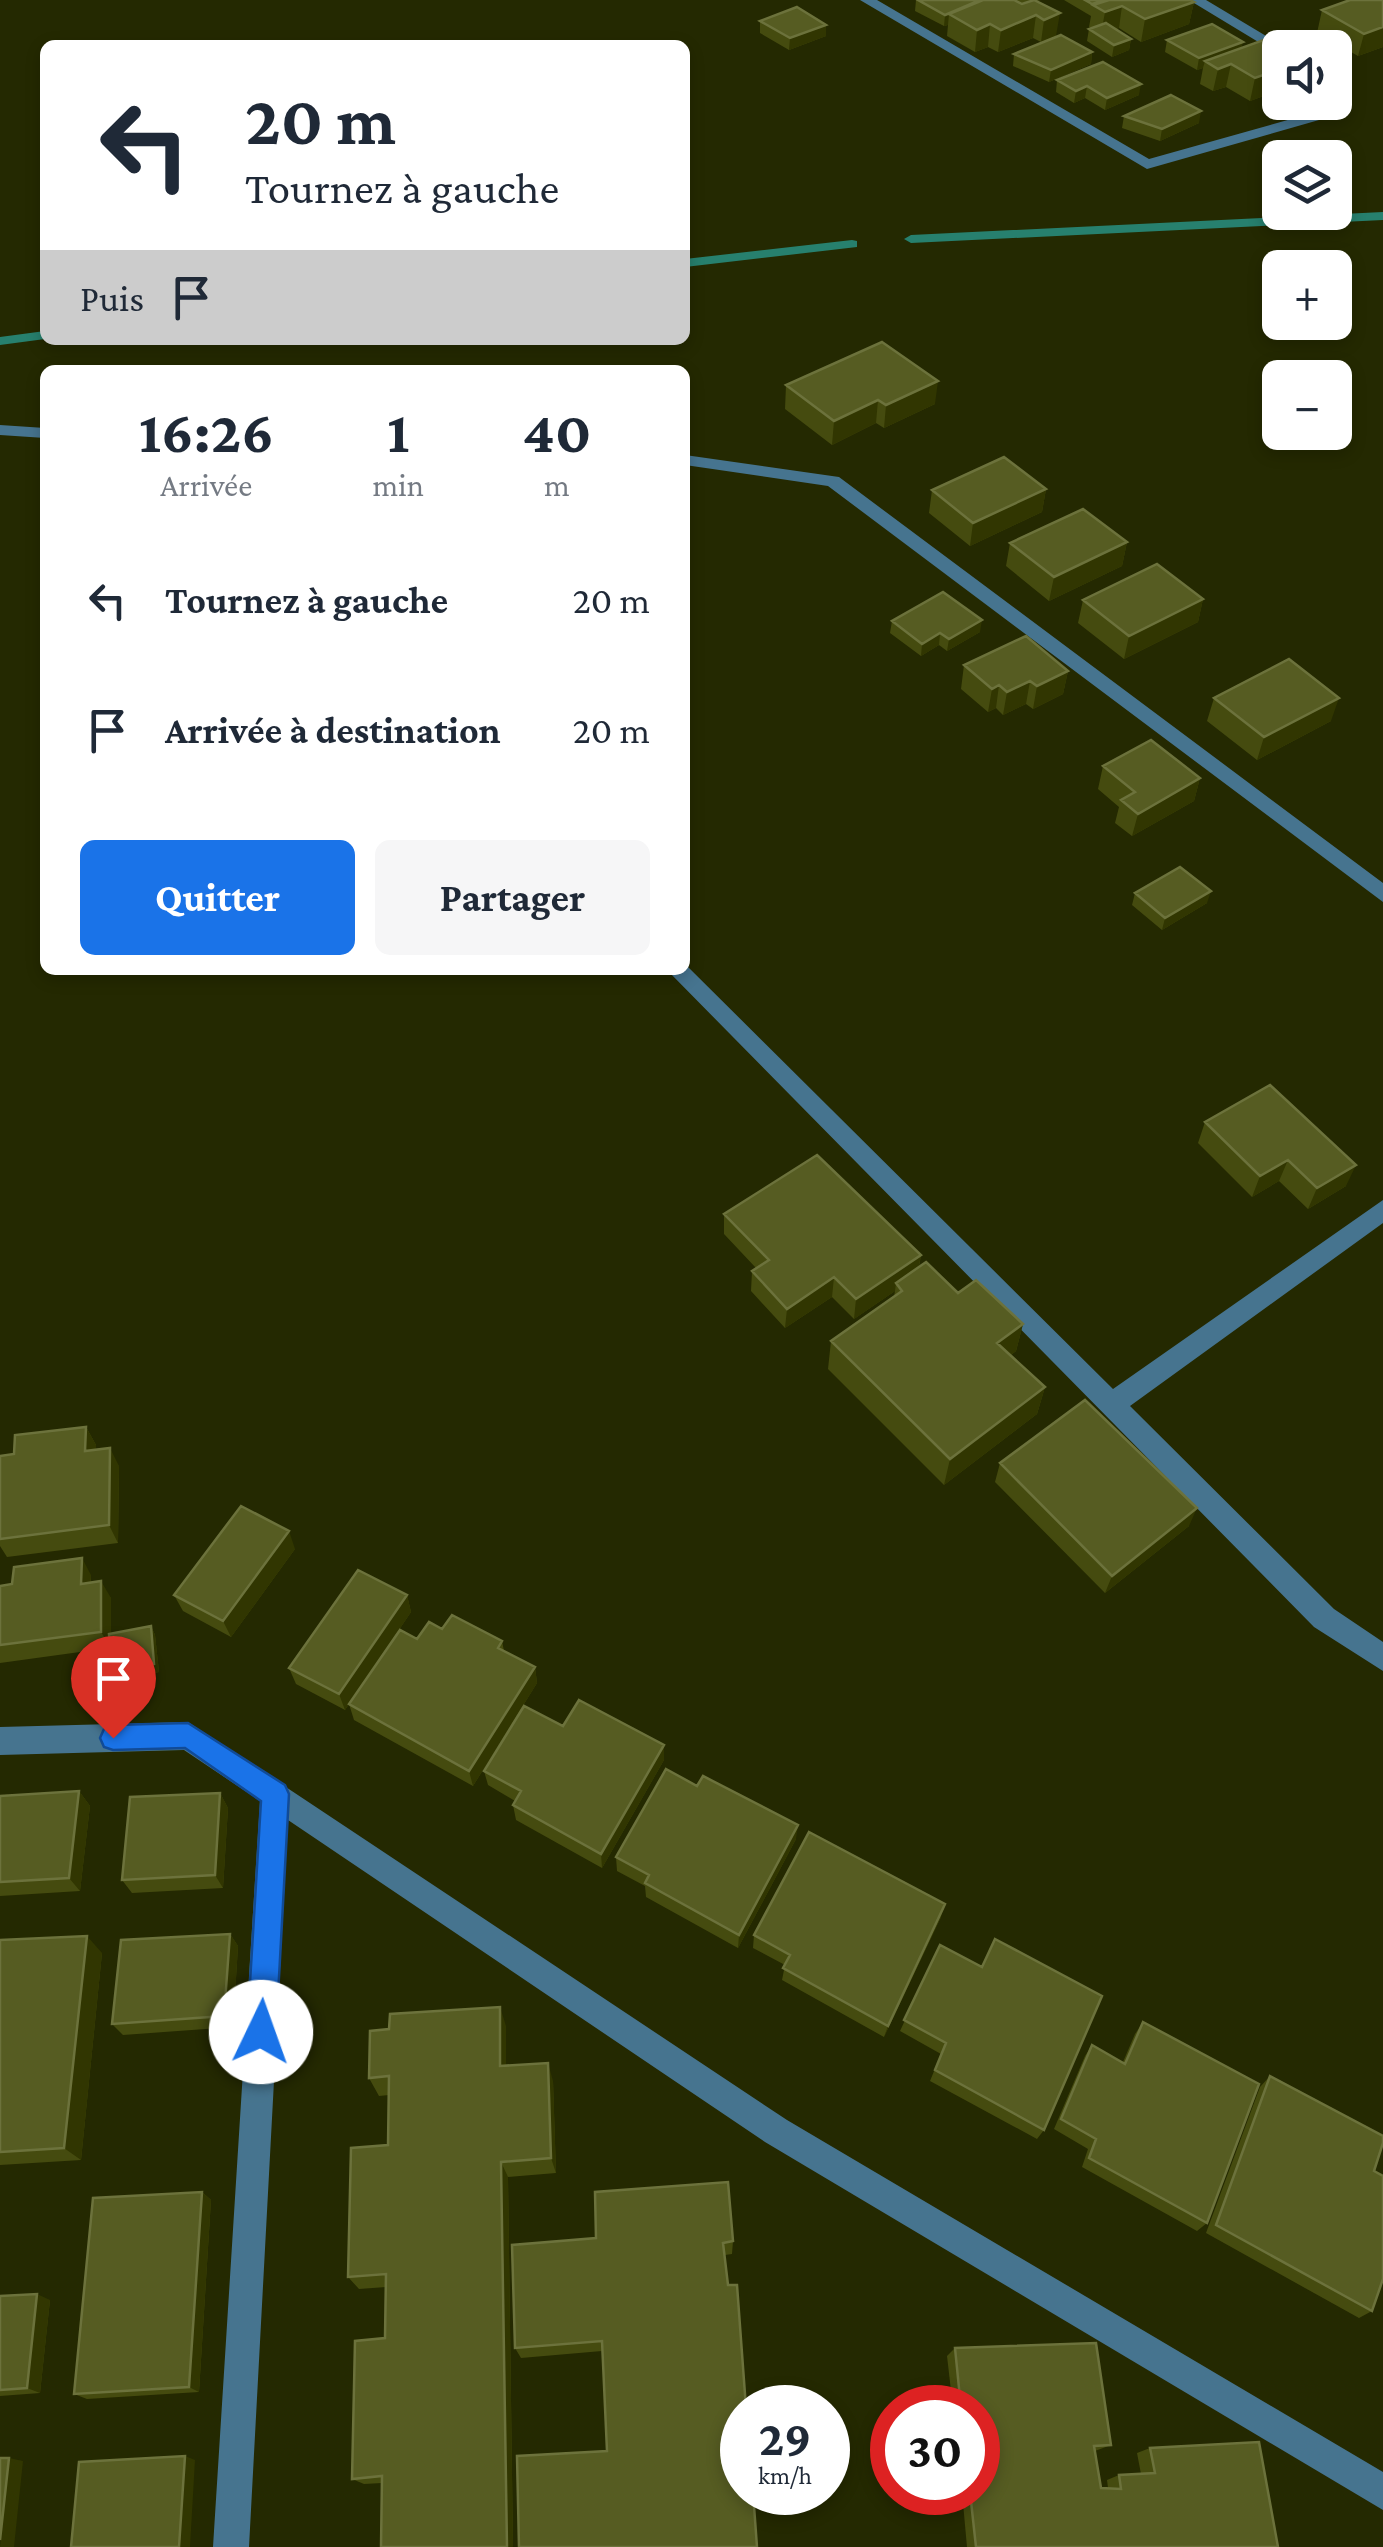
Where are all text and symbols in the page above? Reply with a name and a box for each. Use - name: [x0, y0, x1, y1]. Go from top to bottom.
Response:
- map controls: [1262, 30, 1352, 450]
- button: sound: [1262, 30, 1352, 120]
- icon: left: [80, 80, 210, 210]
- text: 20 m: [245, 81, 396, 159]
- button: layers: [1262, 140, 1352, 230]
- text: Tournez à gauche: [245, 163, 559, 213]
- button: +: [1262, 250, 1352, 340]
- icon: arrive: [164, 270, 219, 325]
- text: Puis: [80, 277, 144, 319]
- button: −: [1262, 360, 1352, 450]
- text: 16:26: [139, 398, 274, 465]
- text: 1: [387, 398, 409, 465]
- text: 40: [523, 398, 591, 465]
- text: Arrivée: [160, 467, 252, 503]
- text: min: [373, 467, 424, 503]
- text: m: [544, 467, 570, 503]
- icon: left: [80, 573, 135, 628]
- text: Tournez à gauche: [165, 579, 448, 621]
- text: 20 m: [573, 579, 650, 621]
- icon: arrive: [80, 703, 135, 758]
- text: Arrivée à destination: [165, 709, 501, 751]
- text: 20 m: [573, 709, 650, 751]
- button: Quitter: [80, 840, 355, 955]
- button: Partager: [375, 840, 650, 955]
- pin: [71, 1636, 156, 1739]
- icon: arrive: [86, 1651, 141, 1706]
- position arrow: [209, 1980, 313, 2084]
- speed limit sign: 30: [870, 2385, 1000, 2515]
- text: 29: [759, 2410, 811, 2466]
- text: km/h: [758, 2462, 812, 2489]

